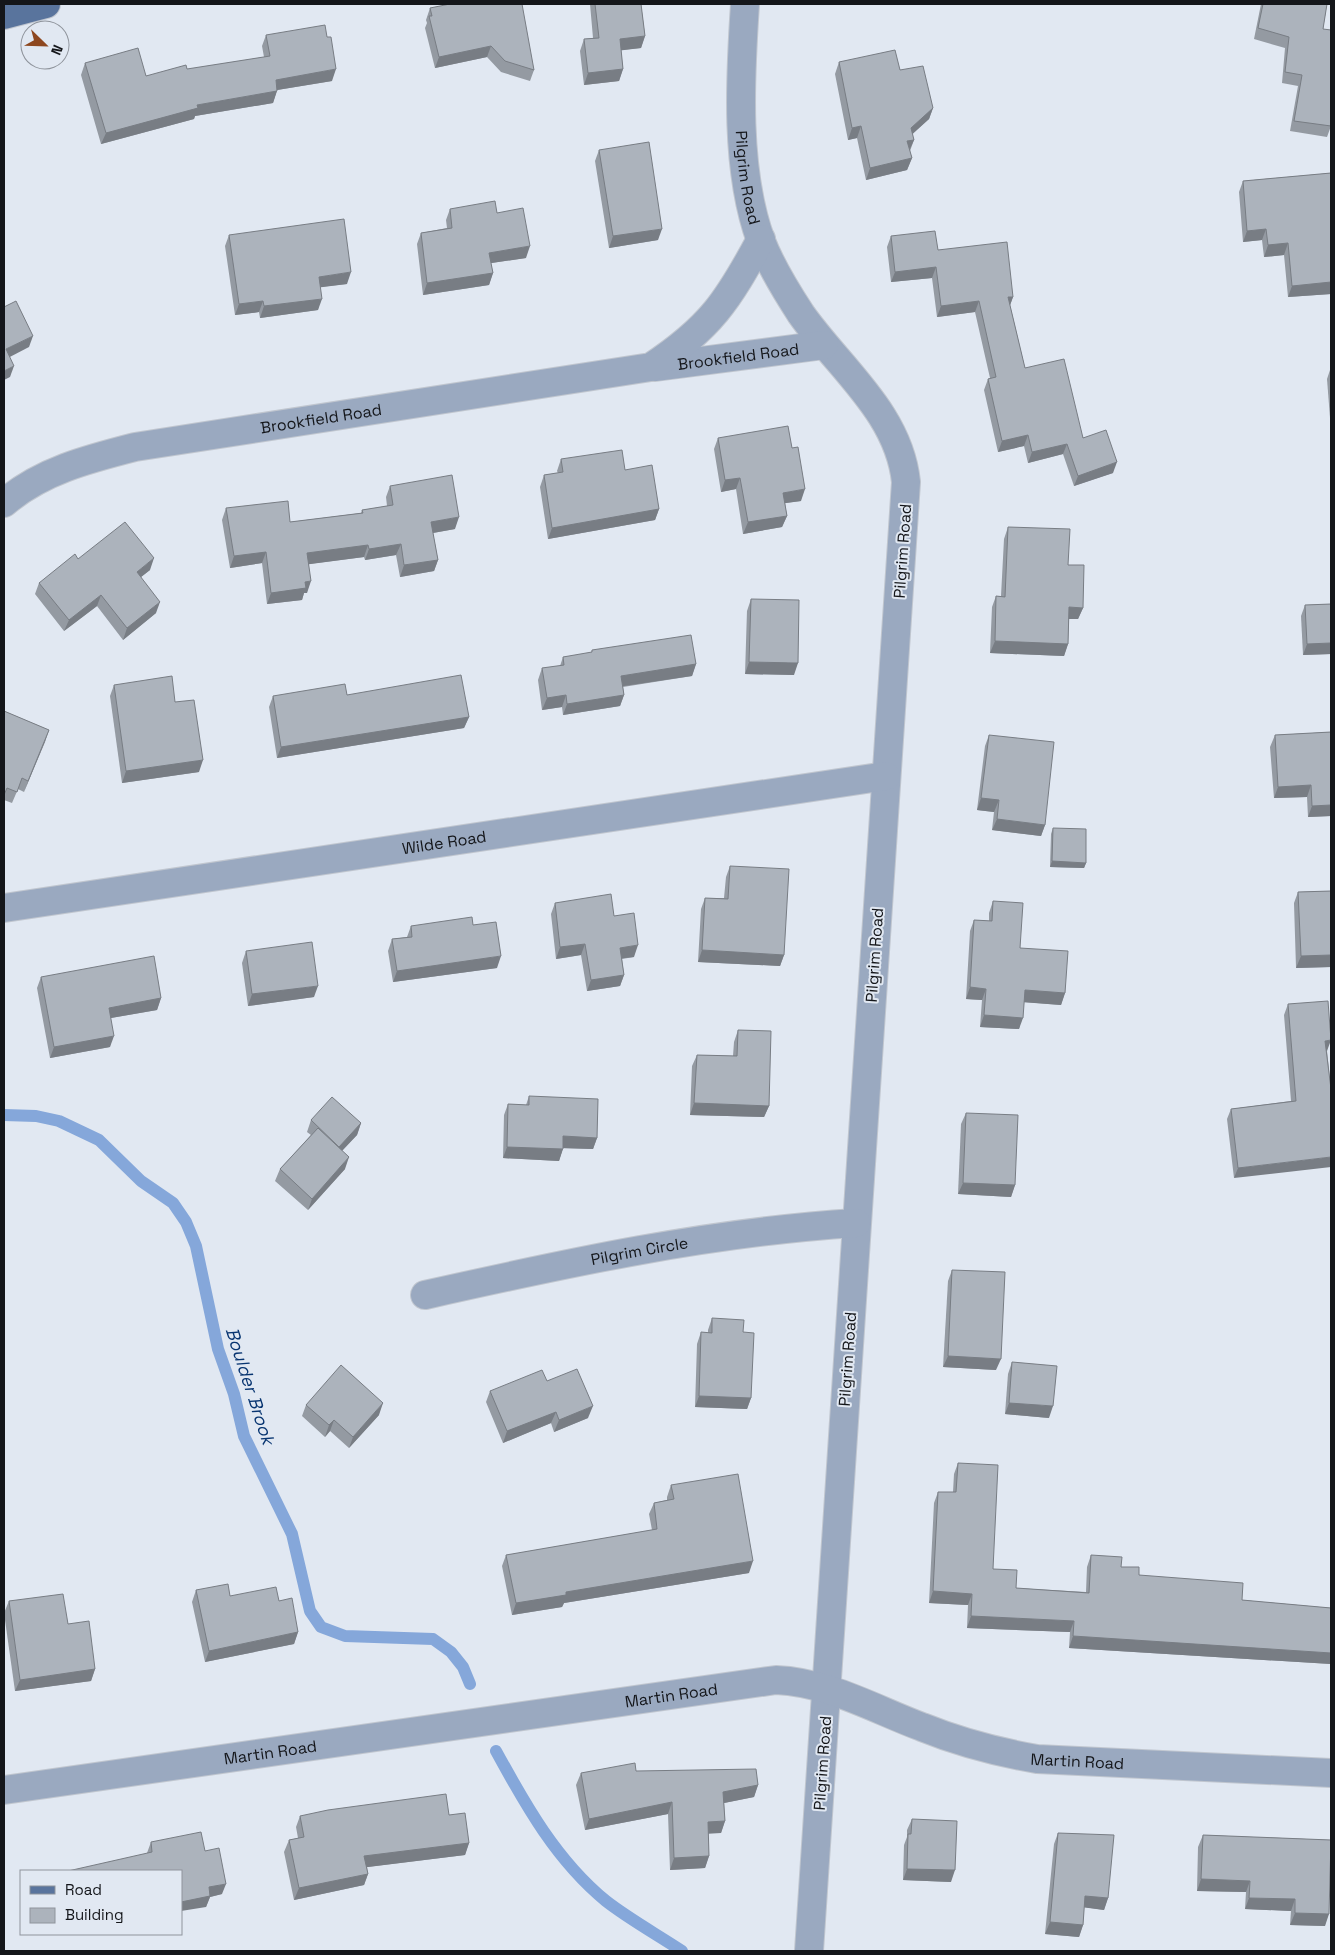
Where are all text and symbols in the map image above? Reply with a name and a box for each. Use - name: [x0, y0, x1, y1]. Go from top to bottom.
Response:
- north arrow: [20, 20, 70, 70]
- text: N: [47, 42, 67, 58]
- street label: Pilgrim Road: [731, 130, 765, 227]
- street label: Brookfield Road: [676, 338, 800, 375]
- street label: Brookfield Road: [259, 399, 383, 438]
- street label: Pilgrim Road: [889, 503, 916, 599]
- street label: Wilde Road: [401, 826, 488, 859]
- street label: Pilgrim Road: [861, 907, 888, 1003]
- street label: Pilgrim Circle: [589, 1232, 690, 1270]
- street label: Pilgrim Road: [834, 1311, 861, 1407]
- water label: Boulder Brook: [221, 1324, 281, 1450]
- street label: Martin Road: [624, 1678, 719, 1712]
- street label: Pilgrim Road: [809, 1715, 836, 1811]
- street label: Martin Road: [223, 1736, 318, 1770]
- street label: Martin Road: [1030, 1749, 1125, 1774]
- legend: [20, 1870, 182, 1935]
- text: Road: [65, 1880, 102, 1899]
- text: Building: [65, 1905, 124, 1924]

